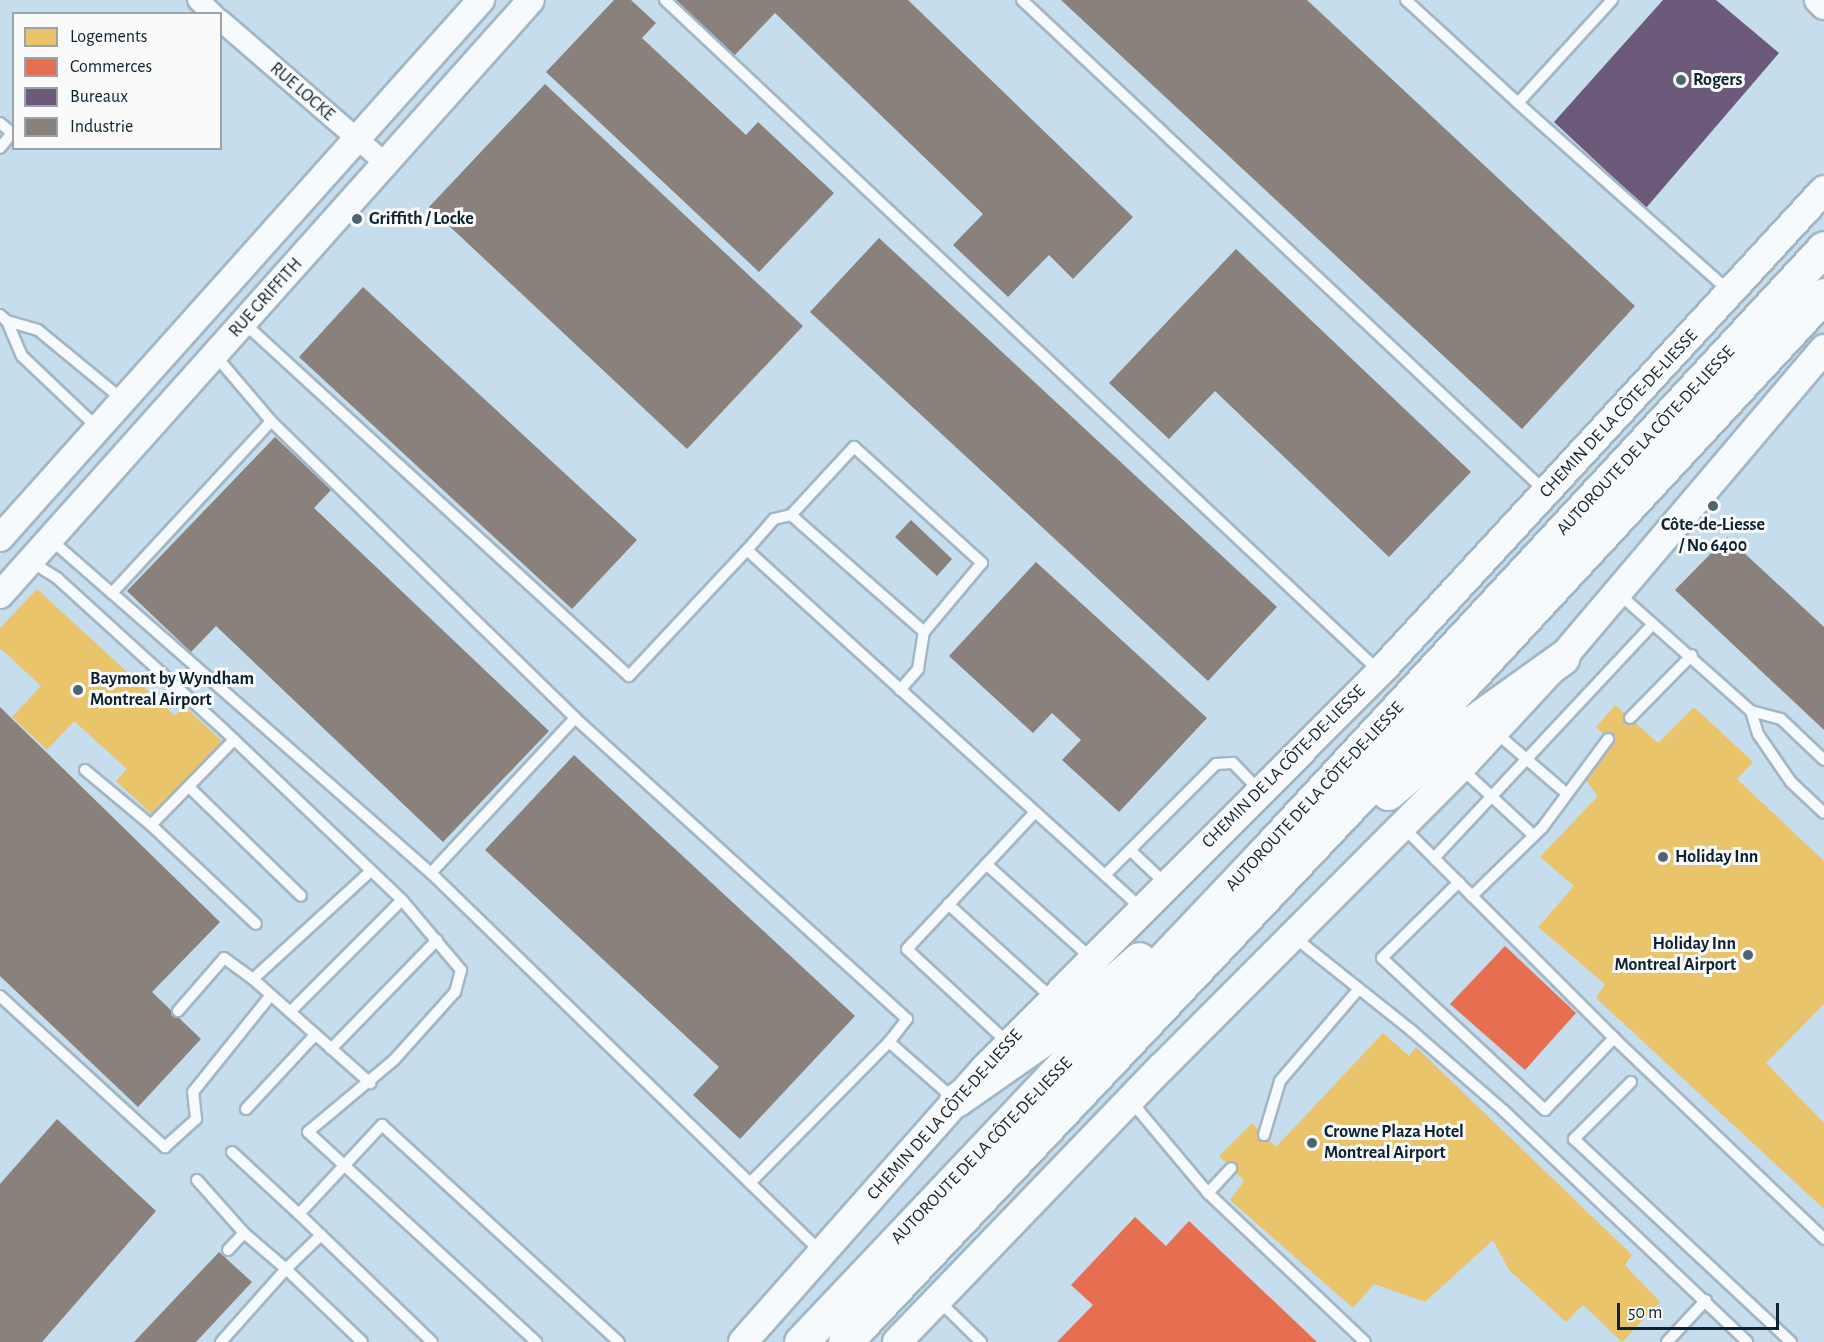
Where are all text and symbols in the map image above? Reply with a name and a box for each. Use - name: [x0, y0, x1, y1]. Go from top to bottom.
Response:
- legend: [12, 12, 222, 150]
- text: Logements: [70, 28, 148, 46]
- text: Commerces: [70, 58, 152, 76]
- street label: RUE LOCKE: [265, 58, 339, 126]
- place label: Rogers: [1693, 69, 1743, 91]
- marker: Rogers: [1674, 73, 1688, 87]
- text: Bureaux: [70, 88, 128, 106]
- text: Industrie: [70, 118, 133, 136]
- place label: Griffith / Locke: [369, 208, 474, 230]
- marker: Griffith / Locke: [350, 212, 364, 226]
- street label: RUE GRIFFITH: [225, 254, 307, 342]
- street label: CHEMIN DE LA CÔTE-DE-LIESSE: [1535, 325, 1703, 503]
- street label: AUTOROUTE DE LA CÔTE-DE-LIESSE: [1552, 342, 1740, 540]
- marker: Côte-de-Liesse / No 6400: [1706, 499, 1720, 513]
- place label: Côte-de-Liesse / No 6400: [1661, 515, 1765, 558]
- place label: Baymont by Wyndham Montreal Airport: [90, 669, 254, 712]
- street label: CHEMIN DE LA CÔTE-DE-LIESSE: [1198, 681, 1370, 853]
- marker: Baymont by Wyndham Montreal Airport: [71, 683, 85, 697]
- street label: AUTOROUTE DE LA CÔTE-DE-LIESSE: [1221, 698, 1409, 896]
- place label: Holiday Inn: [1675, 846, 1758, 868]
- marker: Holiday Inn: [1656, 850, 1670, 864]
- place label: Holiday Inn Montreal Airport: [1614, 934, 1736, 976]
- marker: Holiday Inn Montreal Airport: [1741, 948, 1755, 962]
- street label: CHEMIN DE LA CÔTE-DE-LIESSE: [863, 1025, 1027, 1205]
- street label: AUTOROUTE DE LA CÔTE-DE-LIESSE: [887, 1053, 1077, 1249]
- place label: Crowne Plaza Hotel Montreal Airport: [1324, 1122, 1464, 1164]
- marker: Crowne Plaza Hotel Montreal Airport: [1305, 1136, 1319, 1150]
- scale bar: [1620, 1291, 1782, 1329]
- text: 50 m: [1628, 1304, 1662, 1322]

